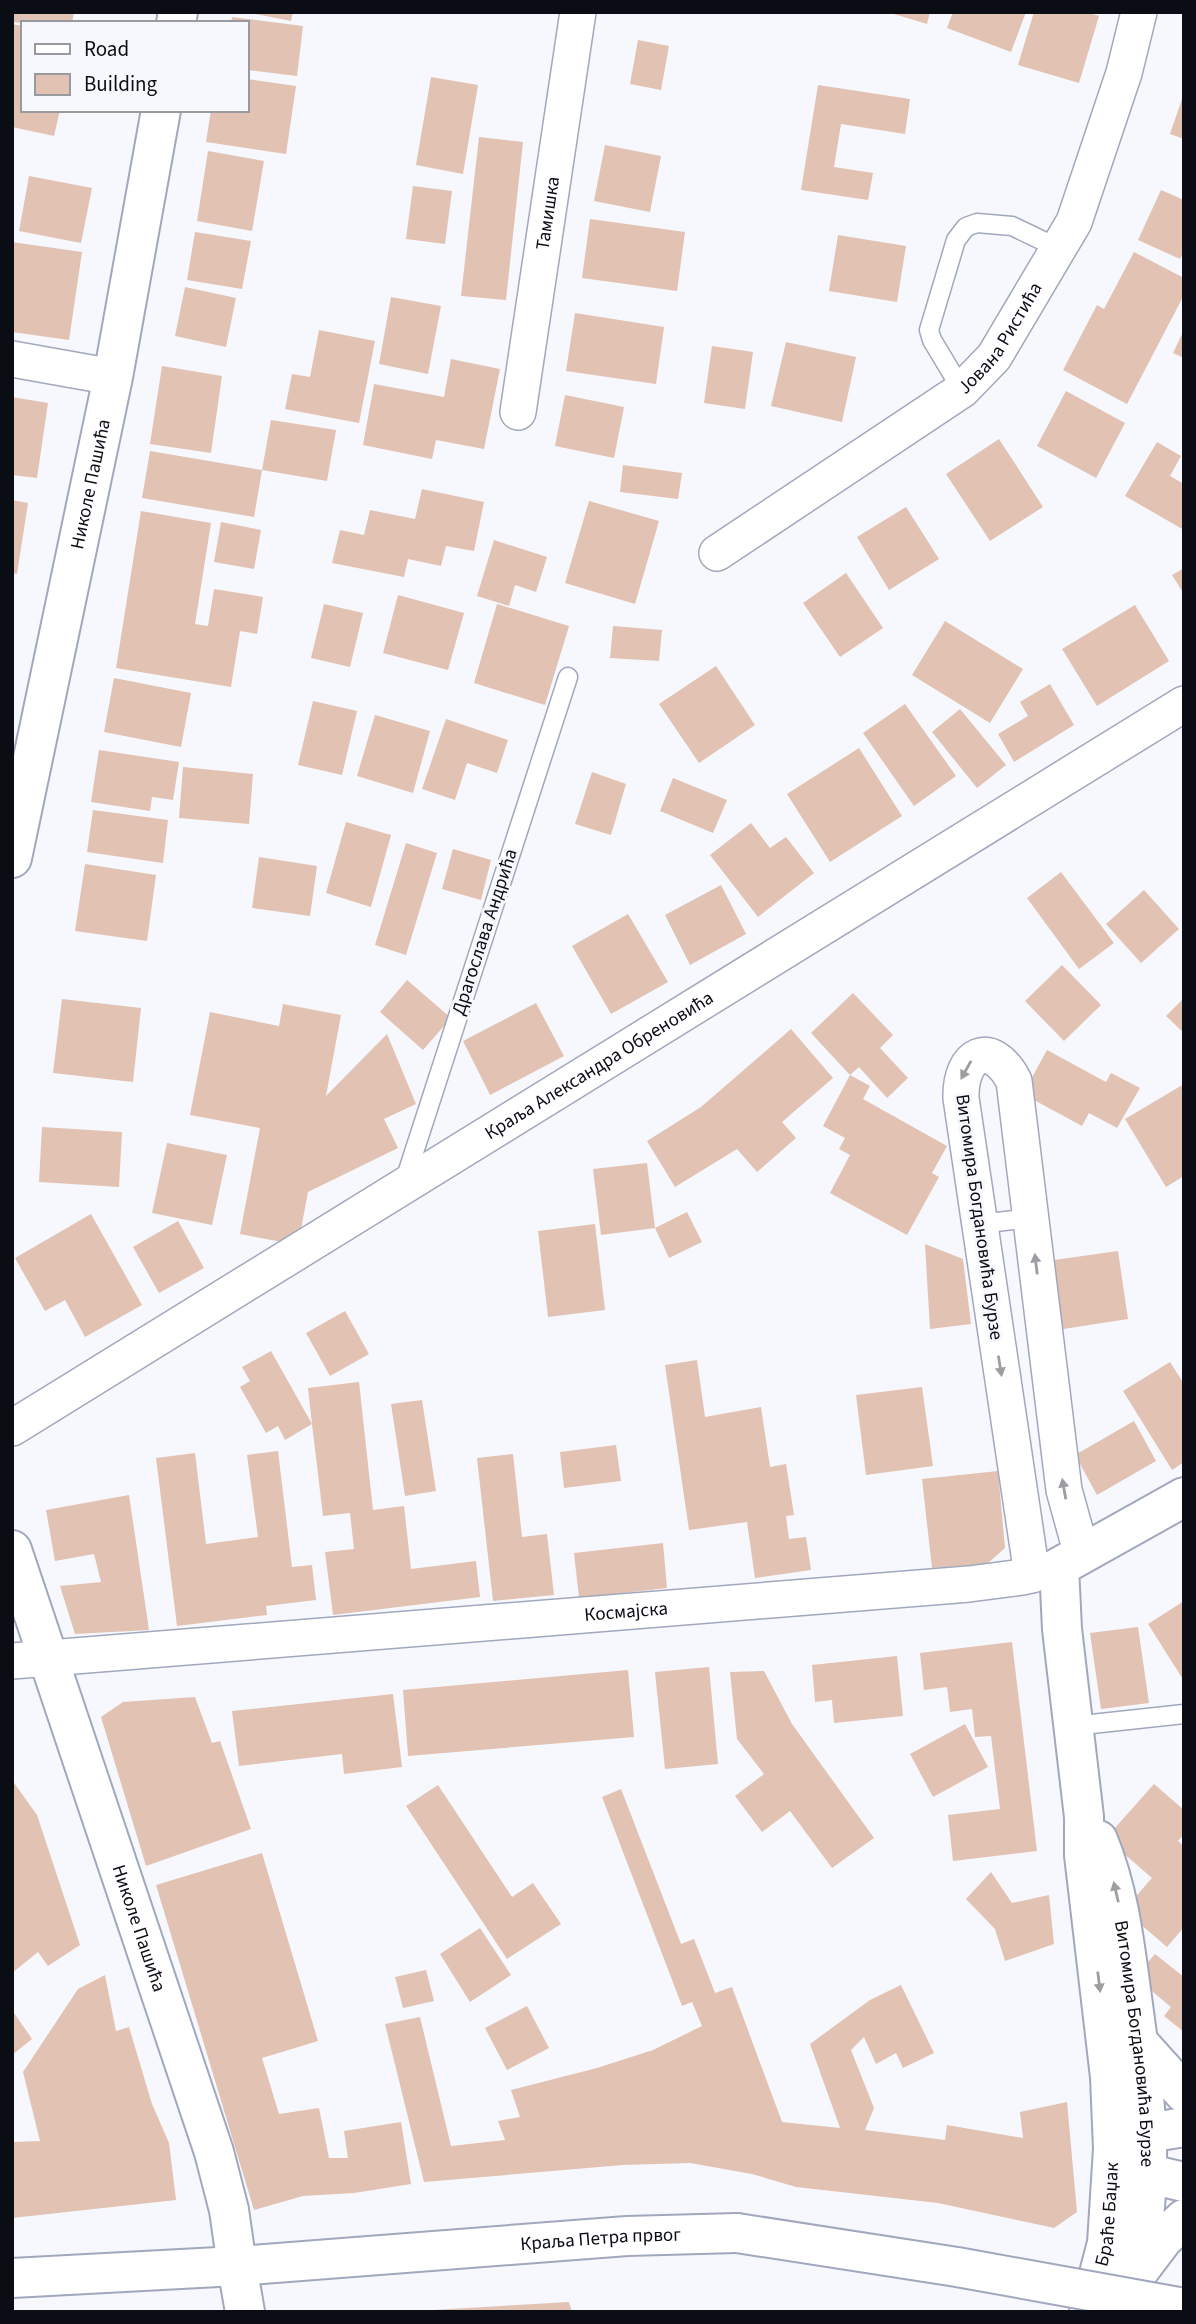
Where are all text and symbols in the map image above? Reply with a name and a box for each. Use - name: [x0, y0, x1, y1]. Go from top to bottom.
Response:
- legend: [21, 21, 248, 112]
- text: Road: [84, 34, 129, 64]
- text: Building: [84, 69, 158, 99]
- street label: Тамишка: [529, 175, 567, 252]
- street label: Јована Ристића: [951, 277, 1049, 400]
- street label: Николе Пашића: [64, 417, 117, 552]
- street label: Драгослава Андрића: [445, 845, 525, 1019]
- street label: Краља Александра Обреновића: [479, 984, 719, 1146]
- one-way arrow: [961, 1060, 973, 1080]
- street label: Витомира Богдановића Бурзе: [948, 1092, 1010, 1342]
- one-way arrow: [1031, 1253, 1042, 1275]
- one-way arrow: [995, 1355, 1006, 1377]
- one-way arrow: [1058, 1478, 1069, 1500]
- street label: Космајска: [583, 1595, 669, 1628]
- street label: Николе Пашића: [105, 1861, 173, 1995]
- one-way arrow: [1110, 1881, 1121, 1903]
- street label: Витомира Богдановића Бурзе: [1107, 1918, 1161, 2167]
- one-way arrow: [1093, 1972, 1104, 1994]
- street label: Браће Баџак: [1088, 2161, 1126, 2269]
- street label: Краља Петра првог: [519, 2221, 682, 2258]

